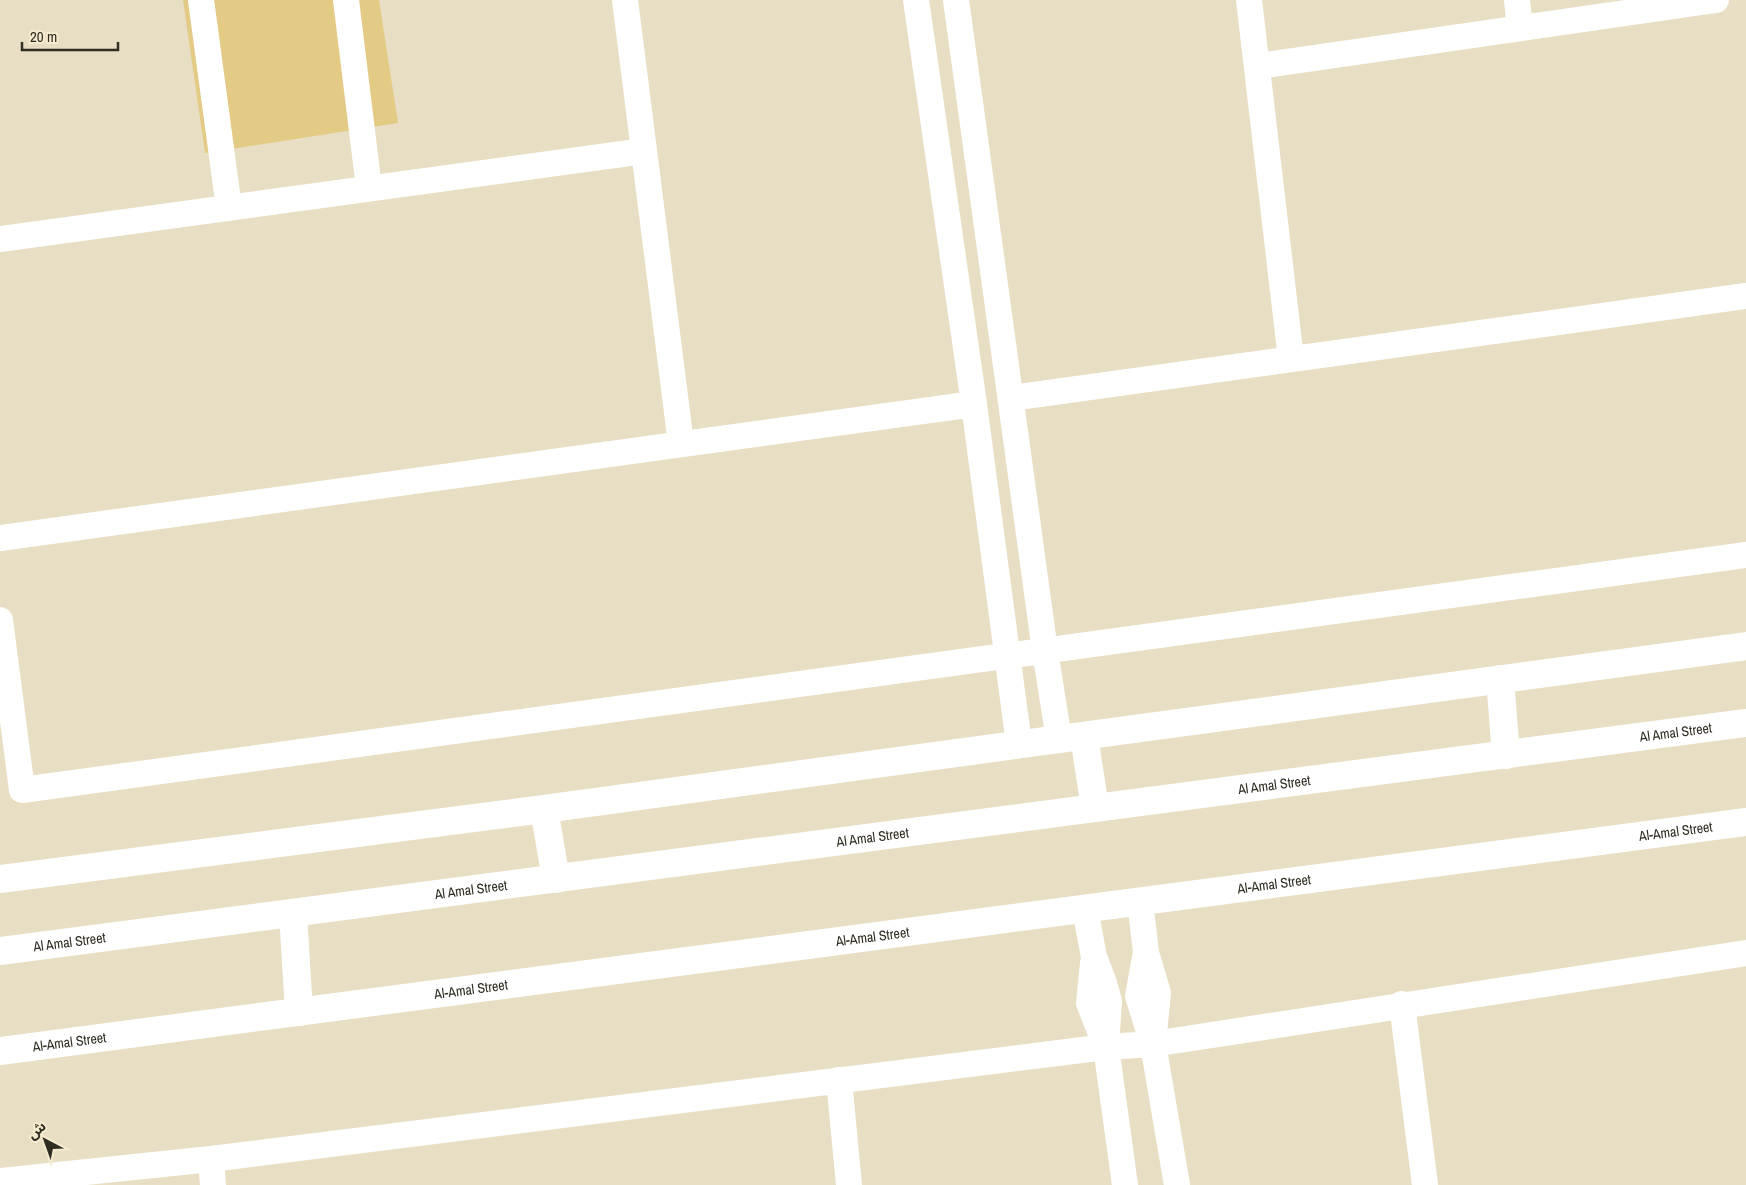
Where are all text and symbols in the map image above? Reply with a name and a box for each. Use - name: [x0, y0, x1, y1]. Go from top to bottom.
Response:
- scale bar: [22, 20, 119, 52]
- text: 20 m: [30, 26, 57, 47]
- street label: Al Amal Street: [1637, 719, 1713, 746]
- street label: Al Amal Street: [1236, 771, 1311, 798]
- street label: Al-Amal Street: [1637, 817, 1714, 845]
- street label: Al Amal Street: [834, 823, 910, 851]
- street label: Al-Amal Street: [1235, 870, 1312, 898]
- street label: Al Amal Street: [433, 876, 508, 903]
- street label: Al-Amal Street: [834, 923, 910, 950]
- street label: Al Amal Street: [31, 928, 107, 956]
- street label: Al-Amal Street: [432, 975, 509, 1003]
- street label: Al-Amal Street: [30, 1028, 107, 1056]
- north arrow: [20, 1115, 70, 1165]
- text: ش: [23, 1117, 50, 1143]

